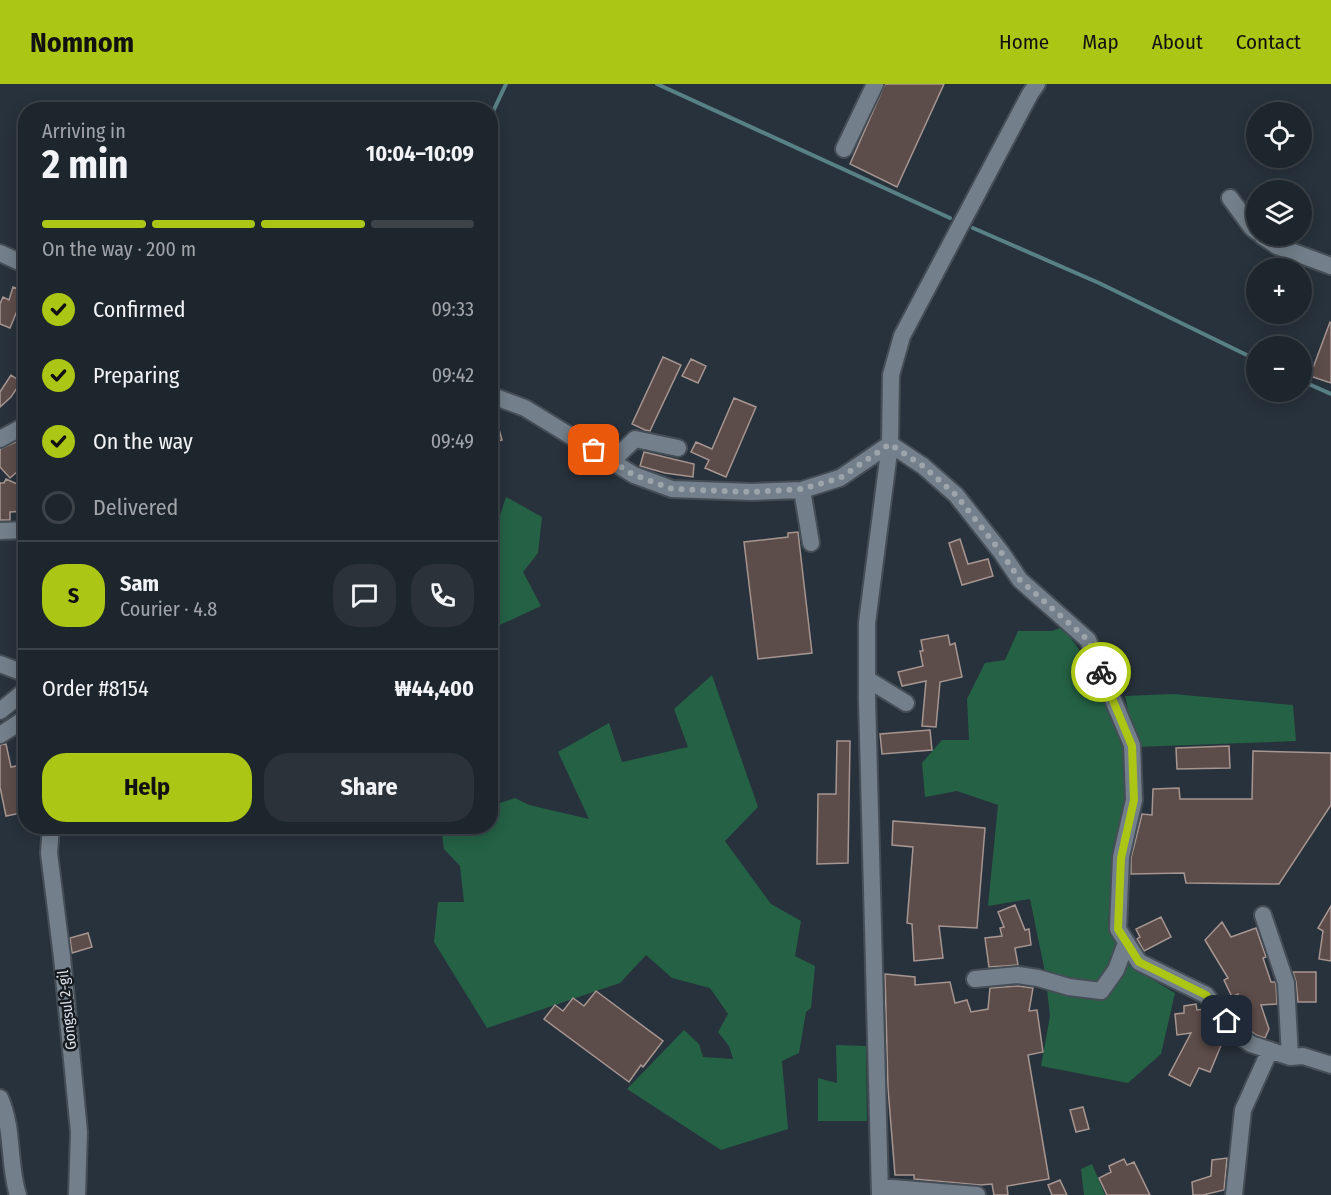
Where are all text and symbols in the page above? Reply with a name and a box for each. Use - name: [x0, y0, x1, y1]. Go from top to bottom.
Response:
- text: Nomnom: [30, 26, 134, 59]
- text: Home: [999, 29, 1049, 55]
- text: Map: [1082, 29, 1119, 55]
- text: About: [1152, 29, 1203, 55]
- text: Contact: [1236, 29, 1301, 55]
- map controls: [1246, 102, 1312, 402]
- button: locate: [1246, 102, 1312, 168]
- text: Arriving in: [42, 119, 126, 143]
- text: 10:04–10:09: [366, 140, 474, 167]
- text: 2 min: [42, 142, 128, 188]
- button: layers: [1246, 180, 1312, 246]
- text: On the way · 200 m: [42, 237, 196, 261]
- button: +: [1246, 258, 1312, 324]
- icon: check: [42, 293, 75, 326]
- text: Confirmed: [93, 296, 186, 323]
- text: 09:33: [432, 297, 474, 321]
- button: −: [1246, 336, 1312, 402]
- icon: check: [42, 359, 75, 392]
- text: Preparing: [93, 362, 179, 389]
- text: 09:42: [432, 363, 474, 387]
- pin: [568, 424, 619, 475]
- icon: check: [42, 425, 75, 458]
- text: On the way: [93, 428, 193, 455]
- text: 09:49: [431, 429, 474, 453]
- icon: bag: [577, 433, 610, 466]
- text: Delivered: [93, 494, 178, 521]
- button: chat: [333, 564, 396, 627]
- button: phone: [411, 564, 474, 627]
- text: Sam: [120, 570, 159, 597]
- text: S: [68, 582, 79, 609]
- text: Courier · 4.8: [120, 597, 217, 621]
- courier: [1071, 642, 1131, 702]
- icon: bike: [1085, 656, 1118, 689]
- text: Order #8154: [42, 675, 149, 702]
- text: ₩44,400: [395, 675, 474, 702]
- button: Help: [42, 753, 252, 822]
- button: Share: [264, 753, 474, 822]
- street label: Gongsul 2-gil: [54, 969, 80, 1051]
- pin: [1201, 995, 1252, 1046]
- icon: home: [1210, 1004, 1243, 1037]

